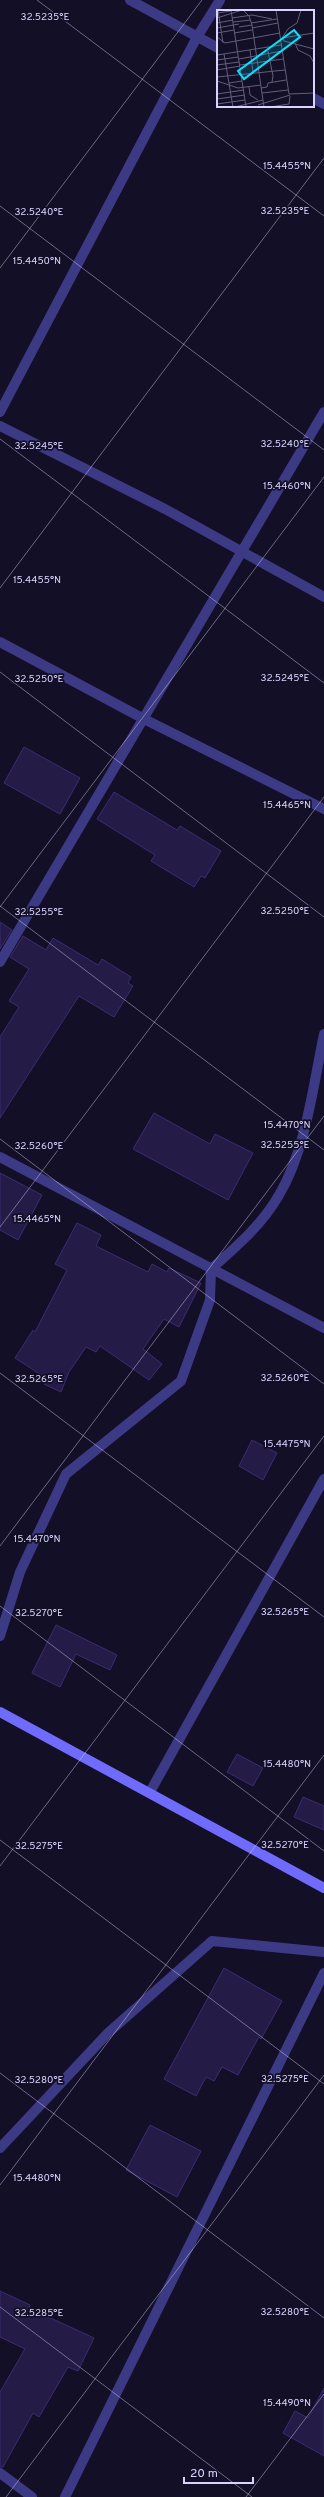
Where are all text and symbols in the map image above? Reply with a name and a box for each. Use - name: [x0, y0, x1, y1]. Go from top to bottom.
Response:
- inset map: [217, 10, 314, 107]
- text: 32.5235°E: [21, 11, 69, 24]
- text: 15.4455°N: [263, 160, 311, 173]
- text: 32.5235°E: [261, 205, 309, 218]
- text: 32.5240°E: [14, 206, 64, 219]
- text: 15.4450°N: [13, 255, 61, 268]
- text: 32.5240°E: [260, 438, 310, 451]
- text: 32.5245°E: [15, 440, 63, 453]
- text: 15.4460°N: [263, 480, 311, 493]
- text: 15.4455°N: [13, 574, 61, 587]
- text: 32.5245°E: [261, 672, 309, 685]
- text: 32.5250°E: [14, 673, 64, 686]
- text: 15.4465°N: [263, 799, 311, 812]
- text: 32.5250°E: [260, 905, 310, 918]
- text: 32.5255°E: [15, 906, 63, 919]
- text: 15.4470°N: [263, 1119, 311, 1132]
- text: 32.5255°E: [261, 1139, 309, 1152]
- text: 32.5260°E: [15, 1140, 63, 1153]
- text: 15.4465°N: [13, 1213, 61, 1226]
- text: 32.5260°E: [261, 1372, 309, 1385]
- text: 32.5265°E: [15, 1373, 63, 1386]
- text: 15.4475°N: [263, 1438, 311, 1451]
- text: 15.4470°N: [13, 1533, 61, 1546]
- text: 32.5265°E: [261, 1606, 309, 1619]
- text: 32.5270°E: [15, 1607, 63, 1620]
- text: 15.4480°N: [263, 1758, 311, 1771]
- text: 32.5270°E: [261, 1839, 309, 1852]
- text: 32.5275°E: [15, 1840, 63, 1853]
- text: 32.5275°E: [261, 2073, 309, 2086]
- text: 32.5280°E: [15, 2074, 63, 2087]
- text: 15.4480°N: [13, 2172, 61, 2185]
- text: 32.5280°E: [261, 2306, 309, 2319]
- text: 32.5285°E: [15, 2307, 63, 2320]
- text: 15.4490°N: [263, 2397, 311, 2410]
- scale bar: [184, 2459, 253, 2485]
- text: 20 m: [190, 2466, 218, 2482]

